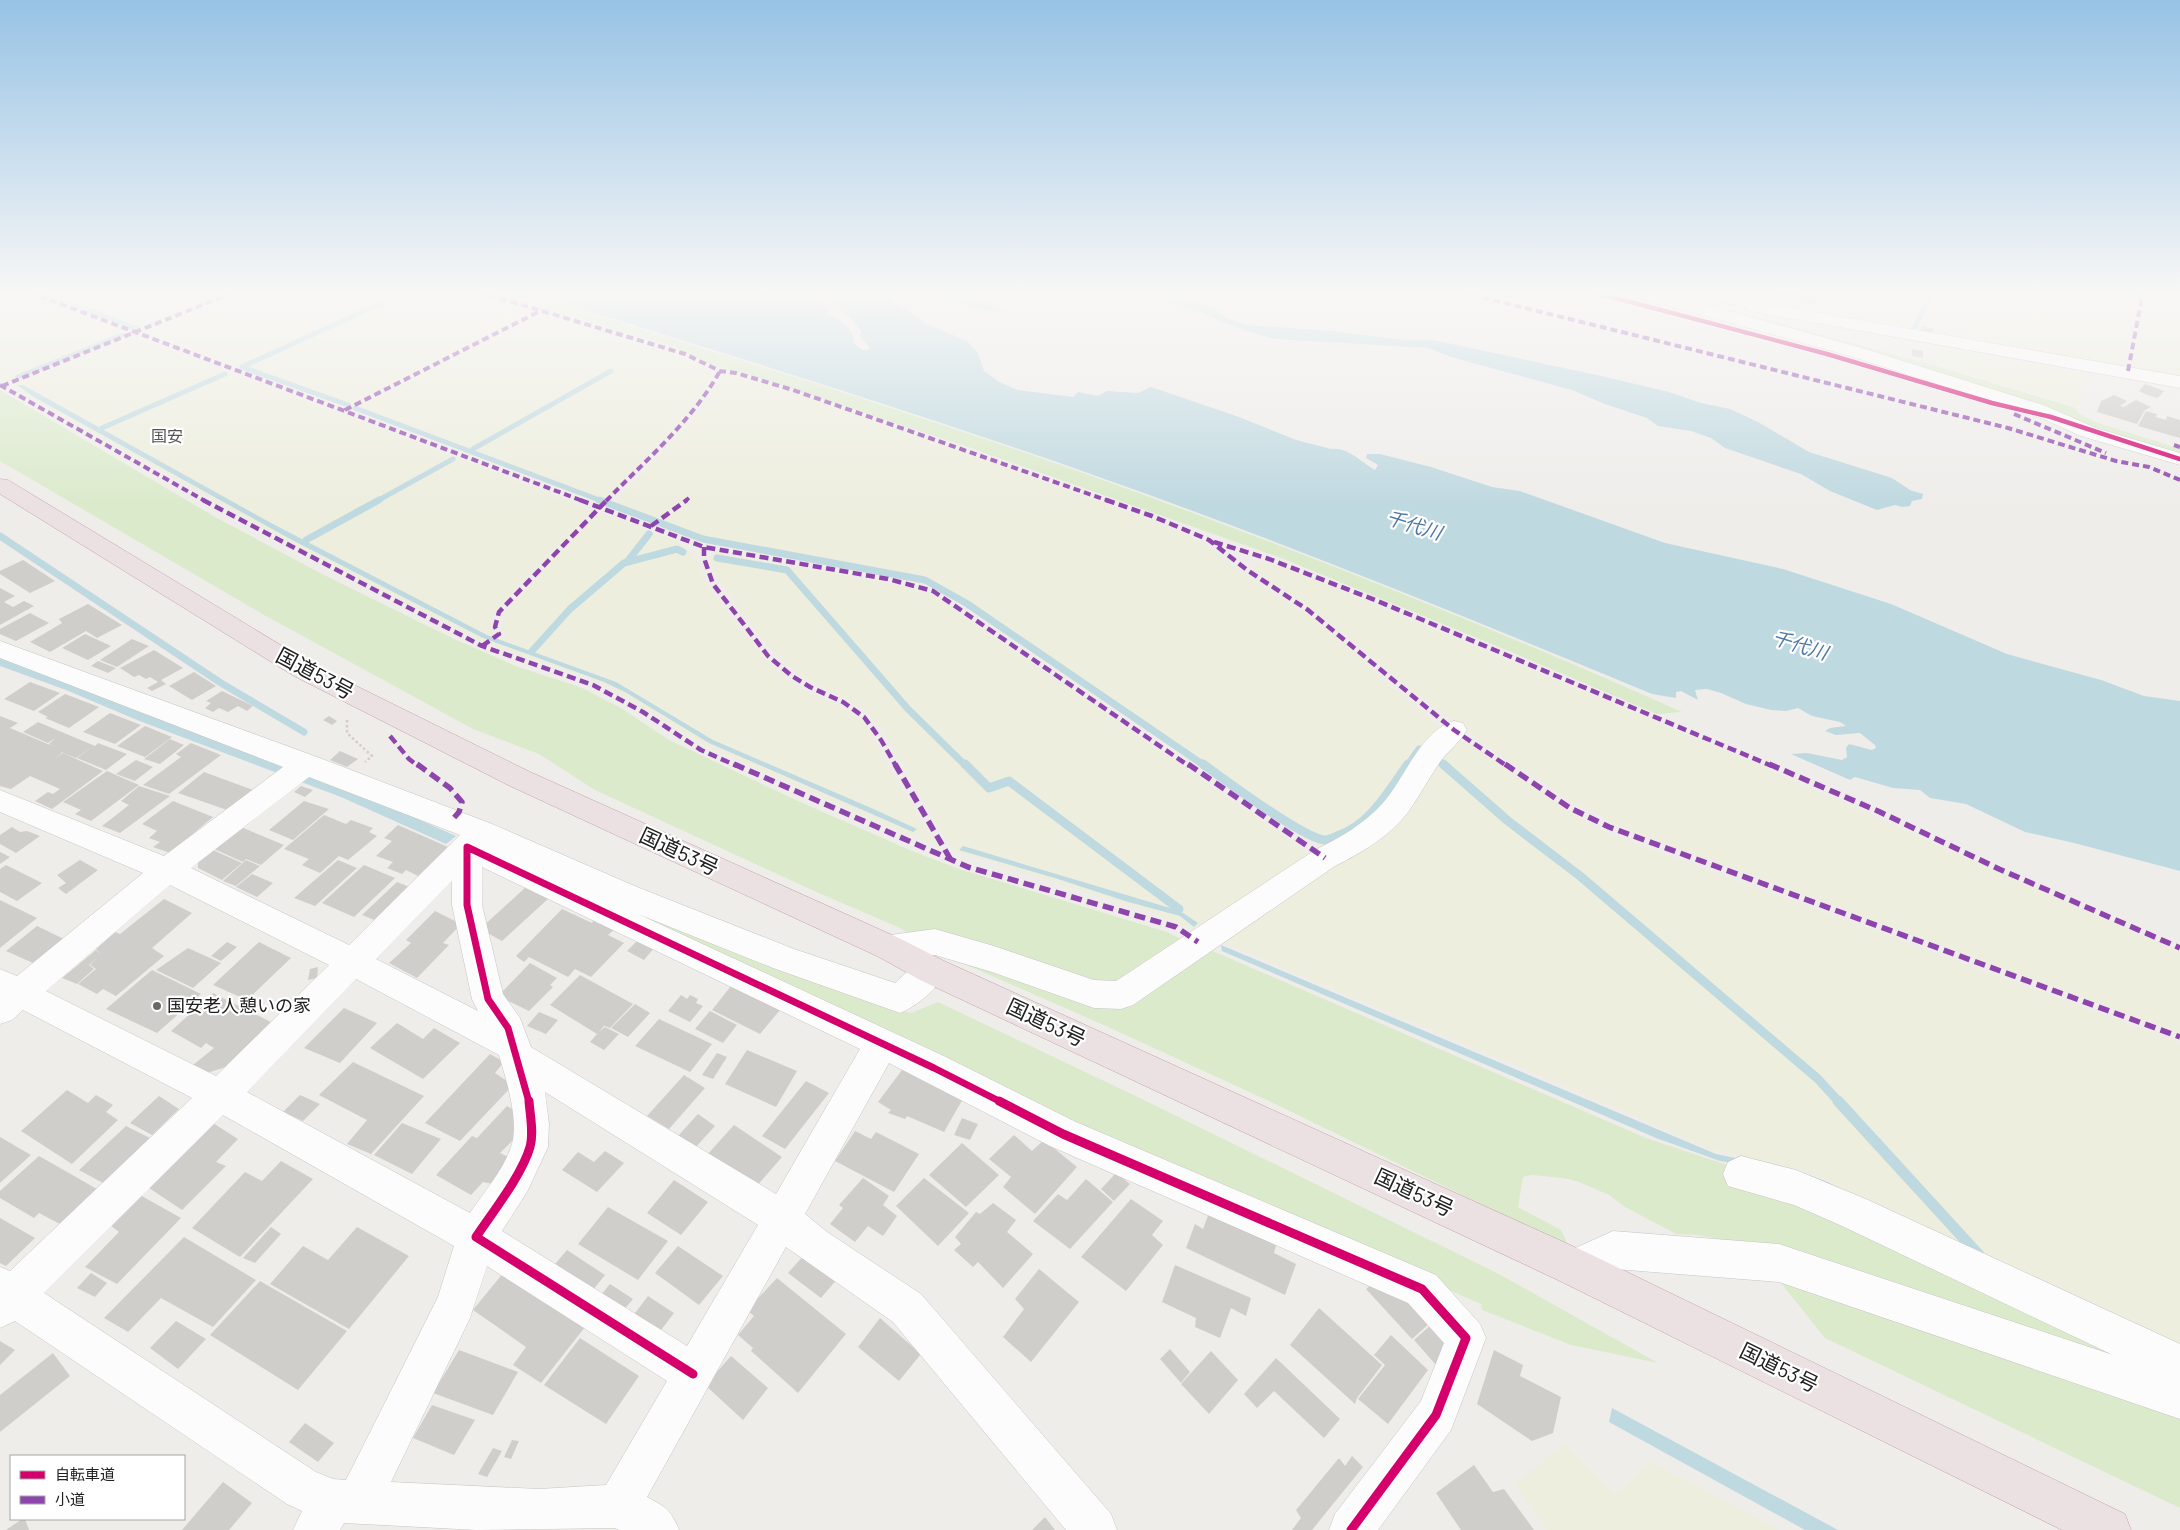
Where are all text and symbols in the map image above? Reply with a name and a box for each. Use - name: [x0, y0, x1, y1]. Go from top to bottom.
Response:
- district label: 国安: [151, 426, 183, 445]
- water label: 千代川: [1384, 505, 1447, 544]
- water label: 千代川: [1770, 625, 1833, 664]
- street label: 国道53号: [272, 642, 359, 704]
- street label: 国道53号: [636, 821, 723, 880]
- street label: 国道53号: [1003, 992, 1090, 1051]
- place label: 国安老人憩いの家: [167, 994, 311, 1016]
- marker: 国安老人憩いの家: [151, 1000, 163, 1012]
- street label: 国道53号: [1371, 1162, 1458, 1221]
- street label: 国道53号: [1736, 1337, 1823, 1396]
- legend: [10, 1455, 185, 1520]
- text: 自転車道: [55, 1465, 115, 1483]
- text: 小道: [55, 1490, 85, 1508]

